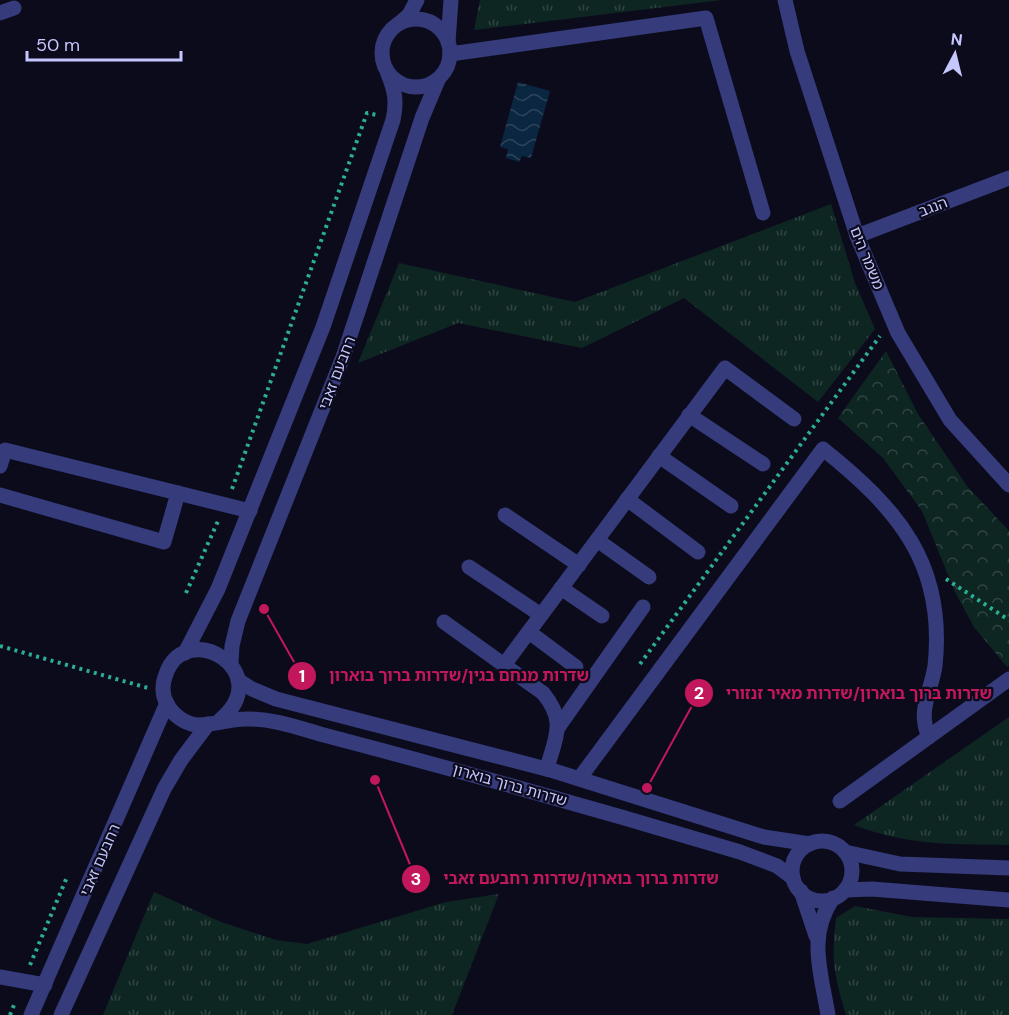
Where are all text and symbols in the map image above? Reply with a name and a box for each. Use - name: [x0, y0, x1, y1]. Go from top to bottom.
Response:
- scale bar: [27, 24, 182, 62]
- north arrow: [925, 24, 985, 84]
- text: N: [950, 28, 964, 51]
- text: 50 m: [36, 33, 80, 57]
- street label: הנגב: [916, 192, 950, 222]
- street label: משמר הים: [845, 224, 889, 293]
- street label: רחבעם זאבי: [314, 334, 360, 412]
- callout: שדרות מנחם בגין/שדרות ברוך בוארון: [287, 659, 601, 693]
- text: 1: [299, 664, 305, 688]
- text: שדרות מנחם בגין/שדרות ברוך בוארון: [329, 665, 589, 686]
- callout: שדרות ברוך בוארון/שדרות מאיר זנזורי: [684, 676, 1004, 710]
- text: 2: [694, 681, 704, 705]
- text: שדרות ברוך בוארון/שדרות מאיר זנזורי: [726, 683, 992, 704]
- street label: שדרות ברוך בוארון: [451, 759, 569, 811]
- street label: רחבעם זאבי: [75, 821, 125, 899]
- callout: שדרות ברוך בוארון/שדרות רחבעם זאבי: [401, 862, 731, 896]
- text: 3: [411, 867, 421, 891]
- text: שדרות ברוך בוארון/שדרות רחבעם זאבי: [443, 868, 719, 889]

